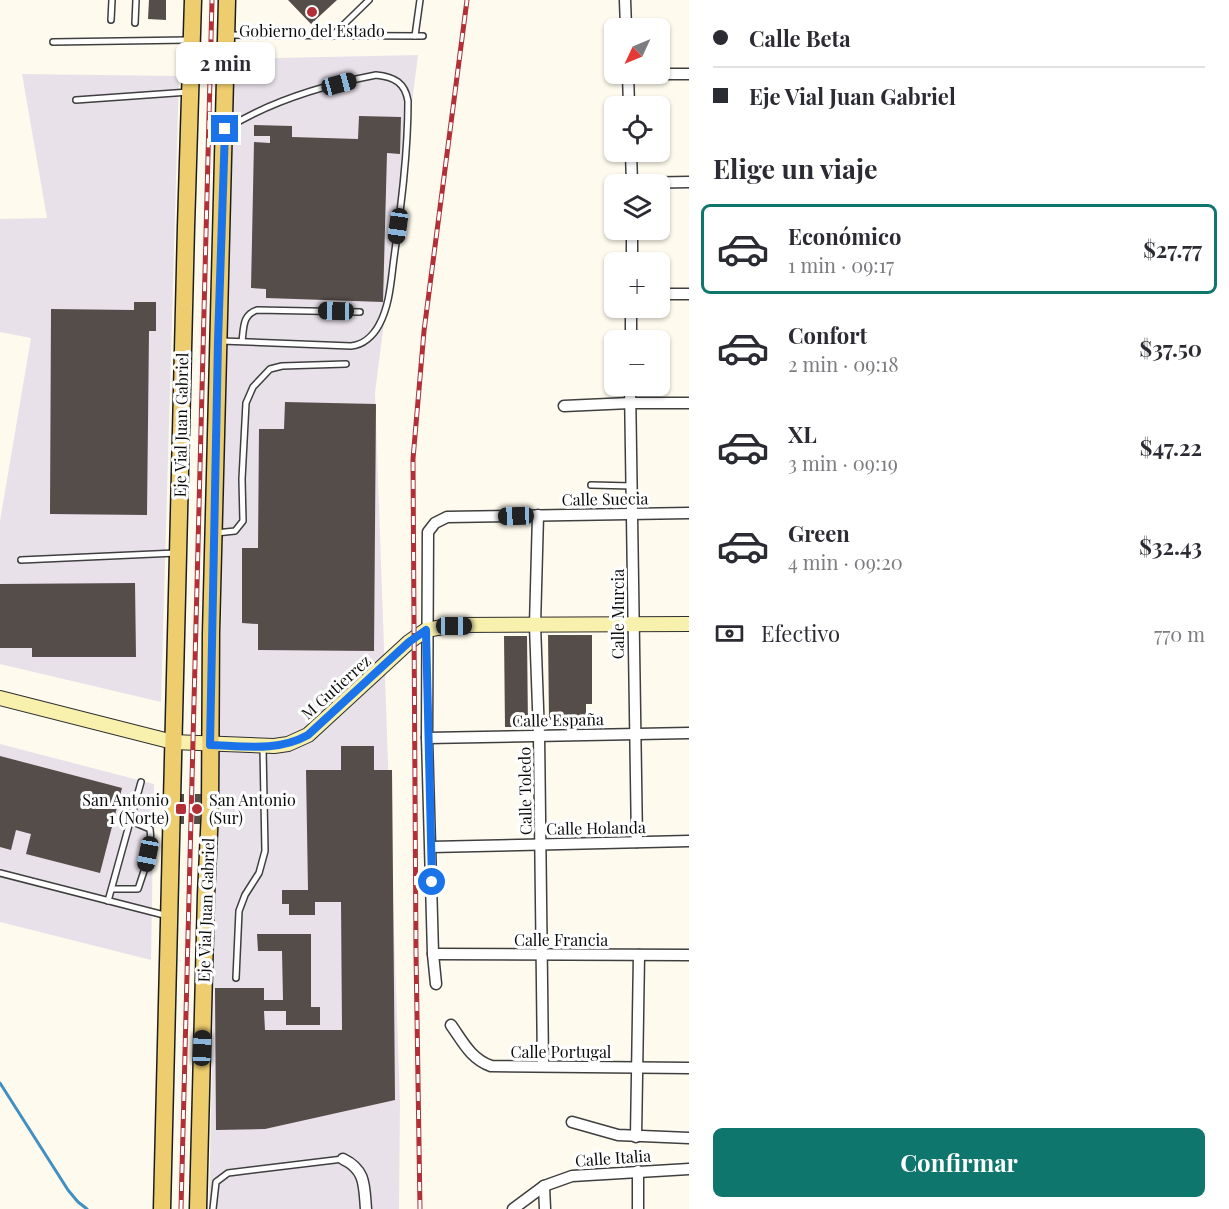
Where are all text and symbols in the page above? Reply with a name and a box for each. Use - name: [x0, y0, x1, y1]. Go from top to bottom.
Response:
- marker: Gobierno del Estado: [305, 5, 319, 19]
- north arrow: [604, 18, 670, 84]
- map controls: [604, 18, 670, 396]
- place label: Gobierno del Estado: [239, 20, 385, 41]
- text: Calle Beta: [749, 23, 851, 53]
- callout: 2 min: [176, 42, 274, 84]
- text: 2 min: [200, 49, 251, 76]
- car: [319, 71, 359, 97]
- text: Eje Vial Juan Gabriel: [749, 81, 956, 111]
- button: locate: [604, 96, 670, 162]
- route end: [211, 115, 238, 142]
- text: Elige un viaje: [713, 150, 878, 186]
- button: layers: [604, 174, 670, 240]
- car: [387, 207, 409, 245]
- text: Económico: [788, 221, 901, 251]
- icon: car: [716, 222, 770, 276]
- text: $27.77: [1143, 234, 1202, 264]
- text: 1 min · 09:17: [788, 251, 894, 278]
- button: +: [604, 252, 670, 318]
- car: [318, 302, 354, 320]
- text: Confort: [788, 320, 867, 350]
- icon: car: [716, 321, 770, 375]
- button: −: [604, 330, 670, 396]
- text: $37.50: [1140, 333, 1202, 363]
- text: 2 min · 09:18: [788, 350, 899, 377]
- street label: Eje Vial Juan Gabriel: [169, 352, 192, 498]
- text: XL: [788, 419, 817, 449]
- icon: car: [716, 420, 770, 474]
- text: $47.22: [1140, 432, 1202, 462]
- text: 3 min · 09:19: [788, 449, 898, 476]
- street label: Calle Suecia: [562, 487, 648, 510]
- car: [498, 506, 534, 526]
- text: Green: [788, 518, 850, 548]
- icon: car: [716, 519, 770, 573]
- text: $32.43: [1139, 531, 1202, 561]
- text: 4 min · 09:20: [788, 548, 903, 575]
- street label: Calle Murcia: [607, 569, 628, 659]
- car: [436, 617, 472, 635]
- icon: cash: [713, 617, 746, 650]
- text: Efectivo: [761, 618, 840, 648]
- text: 770 m: [1154, 620, 1205, 647]
- street label: M Gutierrez: [296, 650, 375, 723]
- street label: Calle España: [512, 708, 604, 731]
- street label: Calle Toledo: [513, 747, 536, 835]
- place label: San Antonio 1 (Norte): [82, 789, 169, 828]
- place label: San Antonio (Sur): [209, 789, 296, 828]
- marker: San Antonio 1 (Norte): [174, 802, 188, 816]
- marker: San Antonio (Sur): [190, 802, 204, 816]
- street label: Calle Holanda: [546, 816, 646, 839]
- car: [136, 835, 160, 873]
- street label: Eje Vial Juan Gabriel: [192, 837, 219, 983]
- route start: [418, 868, 445, 895]
- street label: Calle Francia: [514, 929, 608, 950]
- car: [192, 1030, 212, 1066]
- street label: Calle Portugal: [511, 1041, 612, 1062]
- button: Confirmar: [713, 1128, 1205, 1197]
- street label: Calle Italia: [574, 1144, 652, 1171]

